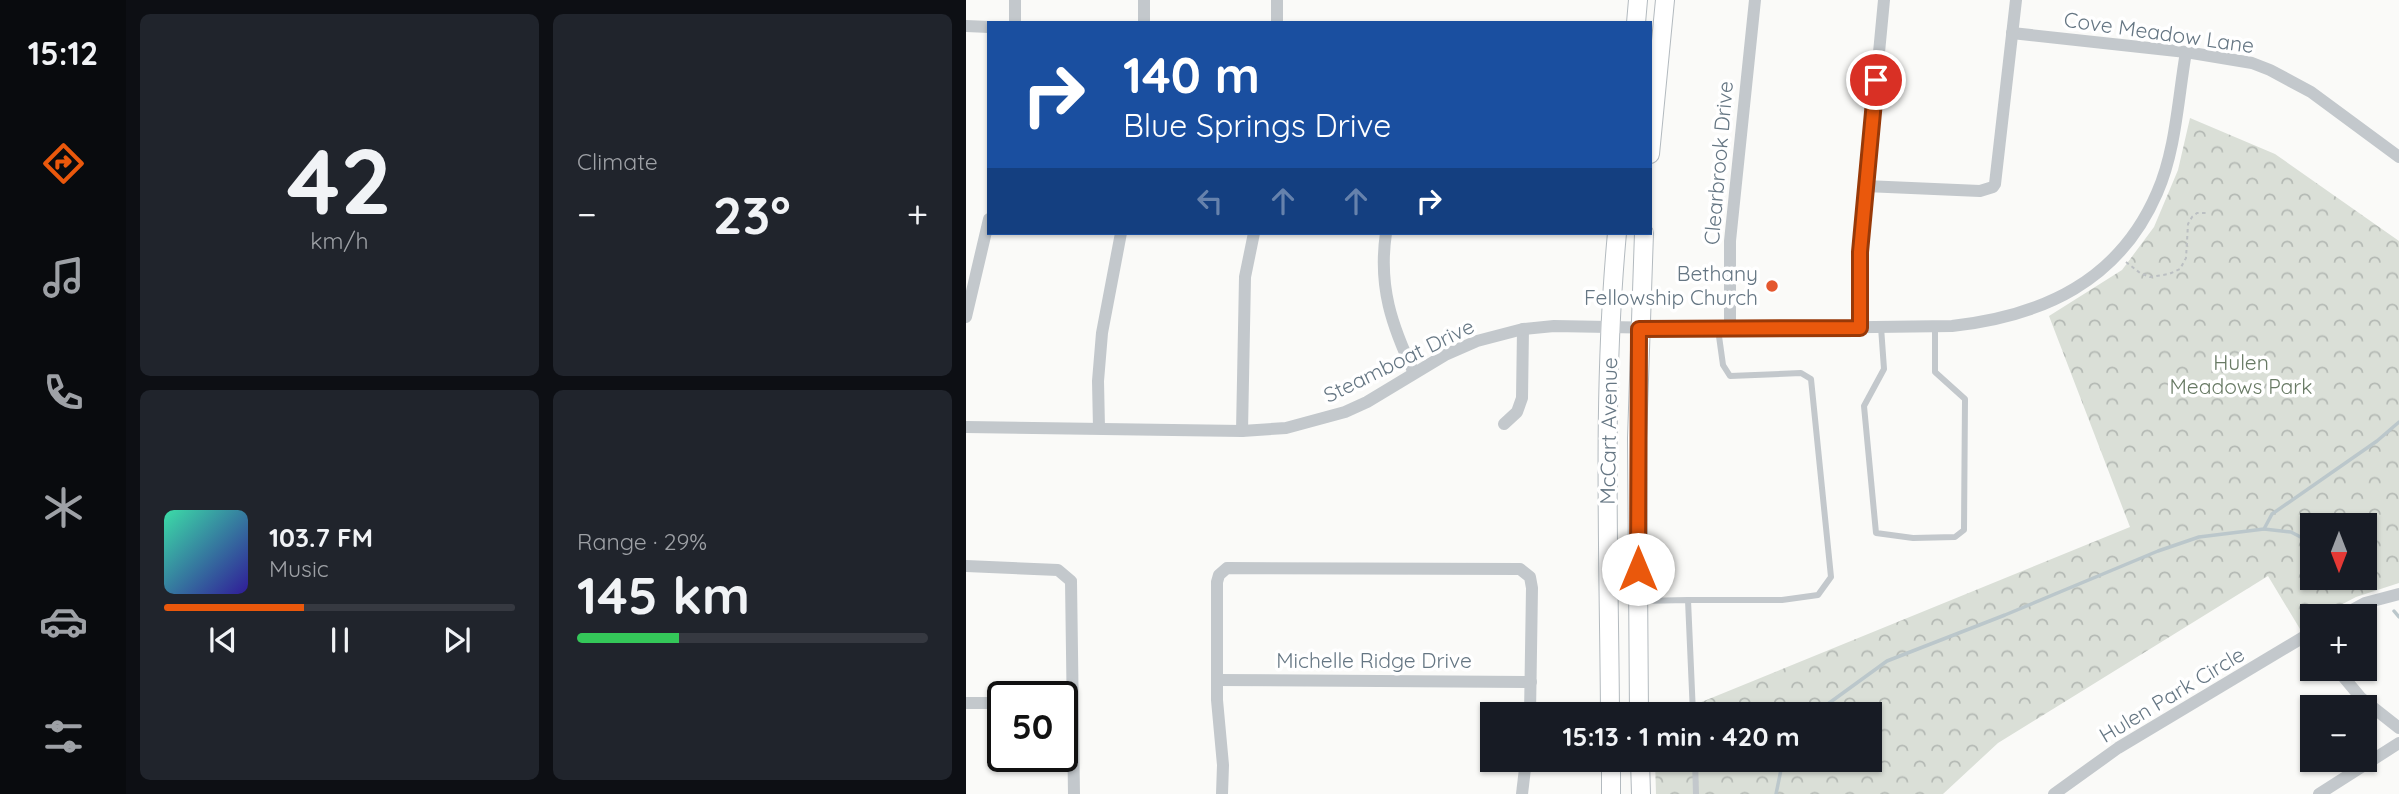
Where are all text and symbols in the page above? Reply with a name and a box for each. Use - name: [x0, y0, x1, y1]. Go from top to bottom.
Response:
- street label: Cove Meadow Lane: [2062, 6, 2256, 58]
- text: 15:12: [28, 33, 98, 73]
- text: 140 m: [1123, 44, 1260, 105]
- icon: right: [1008, 49, 1099, 140]
- pin: [1846, 50, 1906, 110]
- icon: arrive: [1857, 61, 1895, 99]
- street label: Clearbrook Drive: [1698, 80, 1738, 246]
- text: Blue Springs Drive: [1123, 105, 1391, 145]
- text: 42: [287, 123, 392, 237]
- icon: directions: [39, 139, 88, 188]
- text: Climate: [577, 147, 658, 176]
- text: 23°: [713, 182, 791, 247]
- icon: left: [1191, 182, 1229, 220]
- icon: ahead: [1264, 182, 1302, 220]
- icon: ahead: [1337, 182, 1375, 220]
- icon: right: [1410, 182, 1448, 220]
- text: −: [577, 190, 597, 238]
- text: +: [907, 190, 928, 238]
- text: km/h: [310, 226, 369, 255]
- icon: music: [39, 253, 88, 302]
- place label: Bethany Fellowship Church: [1584, 260, 1758, 310]
- marker: Bethany Fellowship Church: [1764, 278, 1780, 294]
- street label: Steamboat Drive: [1319, 312, 1478, 408]
- park label: Hulen Meadows Park: [2169, 349, 2313, 399]
- street label: McCart Avenue: [1594, 357, 1622, 505]
- icon: phone: [39, 368, 88, 417]
- icon: climate: [39, 483, 88, 532]
- north arrow: [2300, 513, 2376, 590]
- map controls: [2300, 513, 2377, 772]
- text: 103.7 FM: [269, 521, 373, 554]
- text: Range · 29%: [577, 527, 707, 556]
- position arrow: [1601, 532, 1675, 606]
- text: Music: [269, 554, 329, 583]
- text: 145 km: [577, 562, 750, 627]
- icon: car: [39, 597, 88, 646]
- button: +: [2300, 604, 2377, 681]
- icon: previous: [204, 621, 242, 659]
- icon: pause: [321, 621, 359, 659]
- icon: next: [438, 621, 476, 659]
- street label: Hulen Park Circle: [2094, 641, 2249, 748]
- street label: Michelle Ridge Drive: [1276, 647, 1472, 673]
- speed limit sign: 50: [987, 681, 1078, 772]
- button: −: [2300, 695, 2377, 772]
- icon: filters: [39, 712, 88, 761]
- text: 15:13 · 1 min · 420 m: [1562, 720, 1800, 753]

